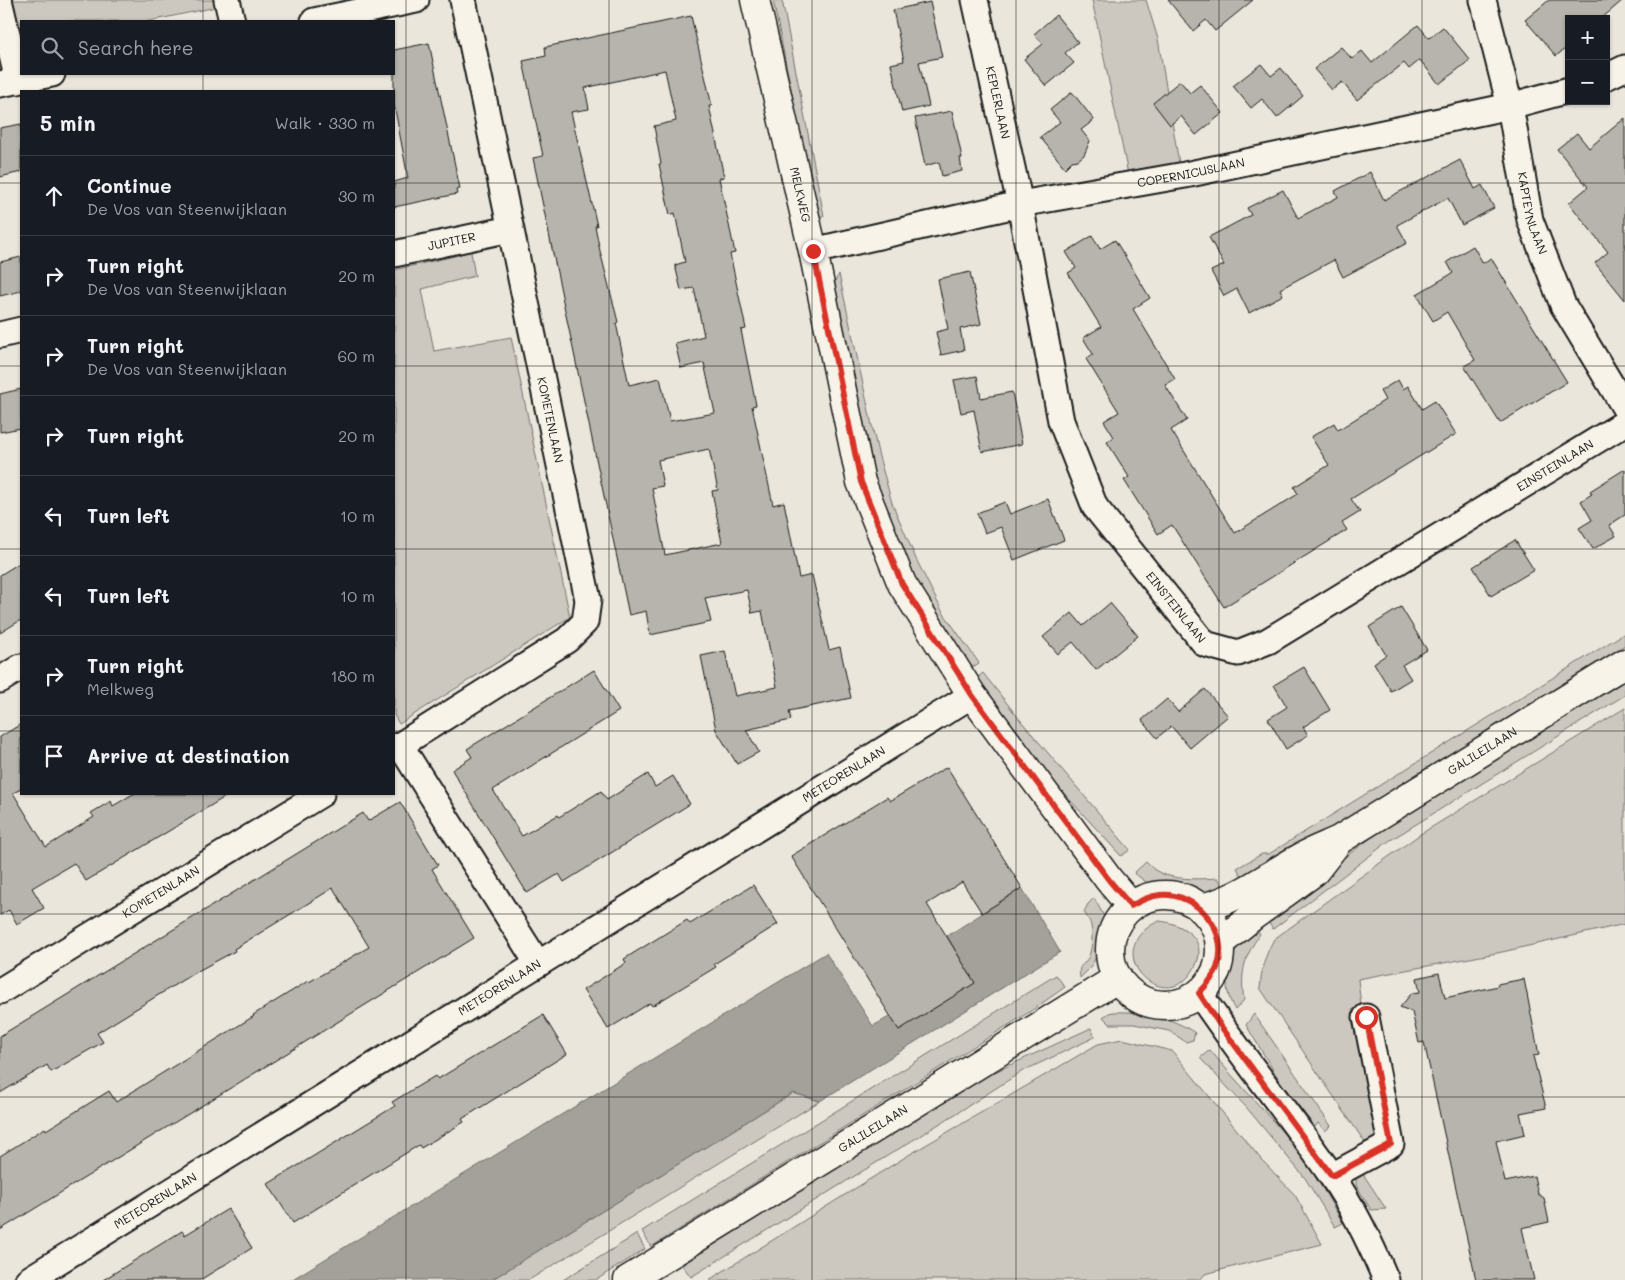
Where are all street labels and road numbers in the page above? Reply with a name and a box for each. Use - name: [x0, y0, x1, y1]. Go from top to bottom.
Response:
- street label: KEPLERLAAN: [983, 64, 1014, 140]
- street label: COPERNICUSLAAN: [1136, 154, 1246, 190]
- street label: MELKWEG: [787, 165, 815, 224]
- street label: KAPTEYNLAAN: [1515, 171, 1552, 256]
- street label: JUPITER: [426, 228, 477, 254]
- street label: KOMETENLAAN: [534, 375, 568, 464]
- street label: EINSTEINLAAN: [1513, 435, 1596, 494]
- street label: EINSTEINLAAN: [1143, 568, 1210, 646]
- street label: GALILEILAAN: [1444, 723, 1520, 778]
- street label: METEORENLAAN: [799, 742, 888, 805]
- street label: KOMETENLAAN: [119, 862, 202, 921]
- street label: METEORENLAAN: [455, 955, 544, 1019]
- street label: GALILEILAAN: [835, 1100, 911, 1156]
- street label: METEORENLAAN: [110, 1168, 199, 1232]

